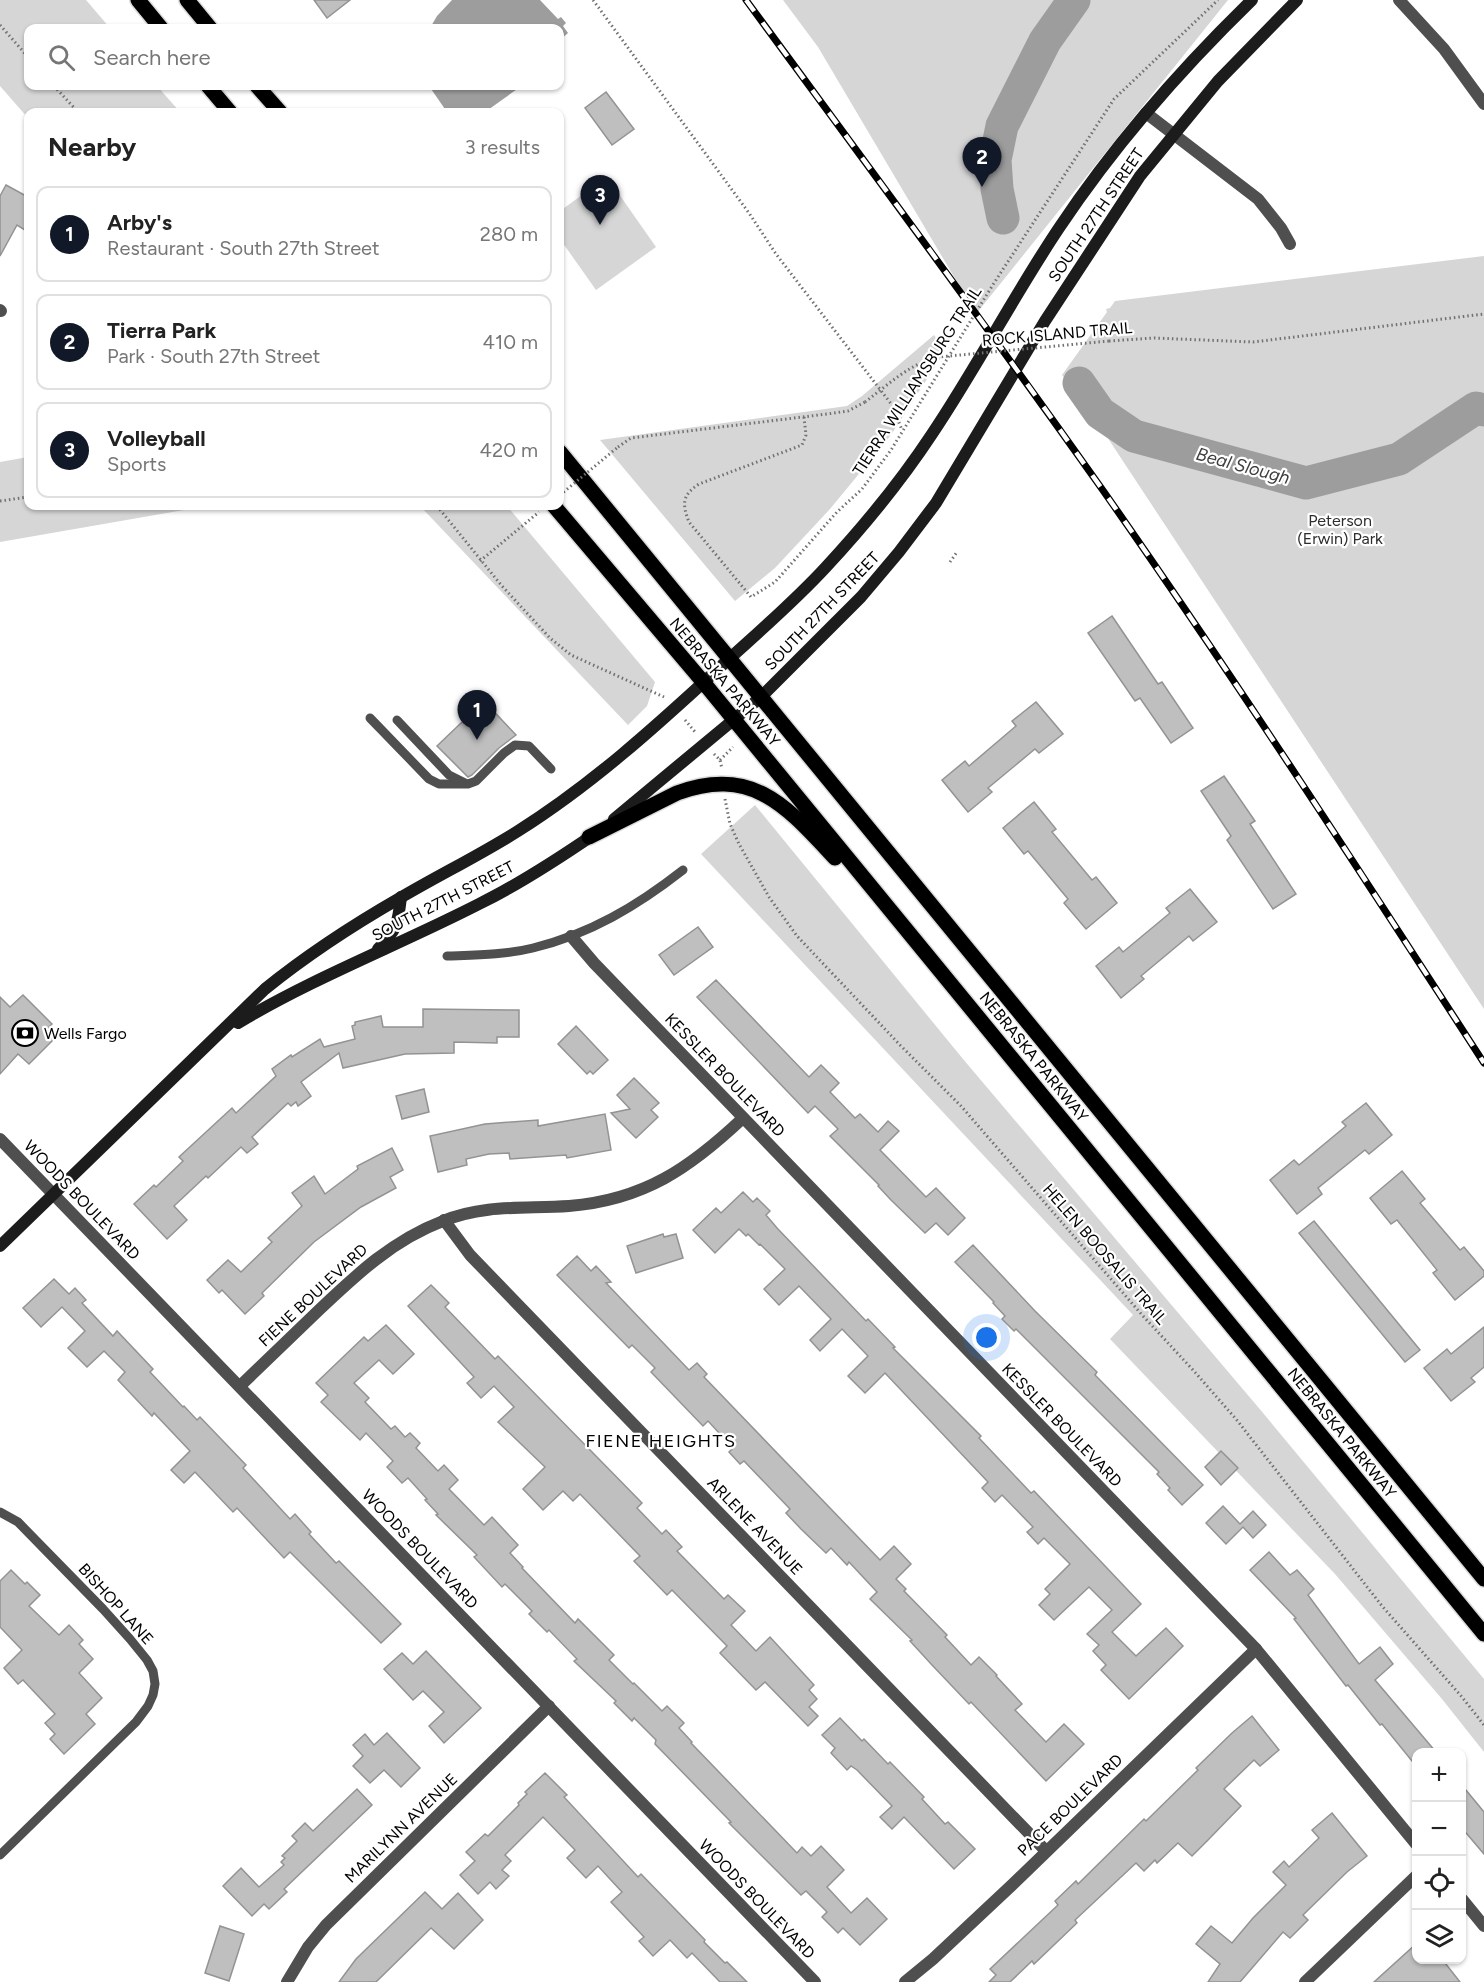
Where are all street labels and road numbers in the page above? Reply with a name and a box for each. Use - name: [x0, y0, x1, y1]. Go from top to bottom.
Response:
- street label: SOUTH 27TH STREET: [1044, 144, 1148, 285]
- street label: TIERRA WILLIAMSBURG TRAIL: [849, 282, 986, 479]
- street label: ROCK ISLAND TRAIL: [981, 318, 1134, 350]
- street label: SOUTH 27TH STREET: [761, 548, 883, 674]
- street label: NEBRASKA PARKWAY: [666, 614, 785, 750]
- street label: SOUTH 27TH STREET: [369, 857, 517, 945]
- street label: NEBRASKA PARKWAY: [976, 988, 1093, 1126]
- street label: KESSLER BOULEVARD: [661, 1009, 789, 1141]
- street label: WOODS BOULEVARD: [20, 1136, 144, 1264]
- street label: HELEN BOOSALIS TRAIL: [1039, 1180, 1172, 1329]
- street label: FIENE BOULEVARD: [255, 1240, 371, 1350]
- street label: KESSLER BOULEVARD: [998, 1359, 1126, 1491]
- street label: NEBRASKA PARKWAY: [1284, 1364, 1401, 1502]
- street label: ARLENE AVENUE: [704, 1473, 806, 1579]
- street label: WOODS BOULEVARD: [358, 1485, 482, 1613]
- street label: BISHOP LANE: [75, 1560, 157, 1648]
- street label: PACE BOULEVARD: [1014, 1750, 1126, 1860]
- street label: MARILYNN AVENUE: [341, 1769, 461, 1887]
- street label: WOODS BOULEVARD: [695, 1835, 819, 1963]

